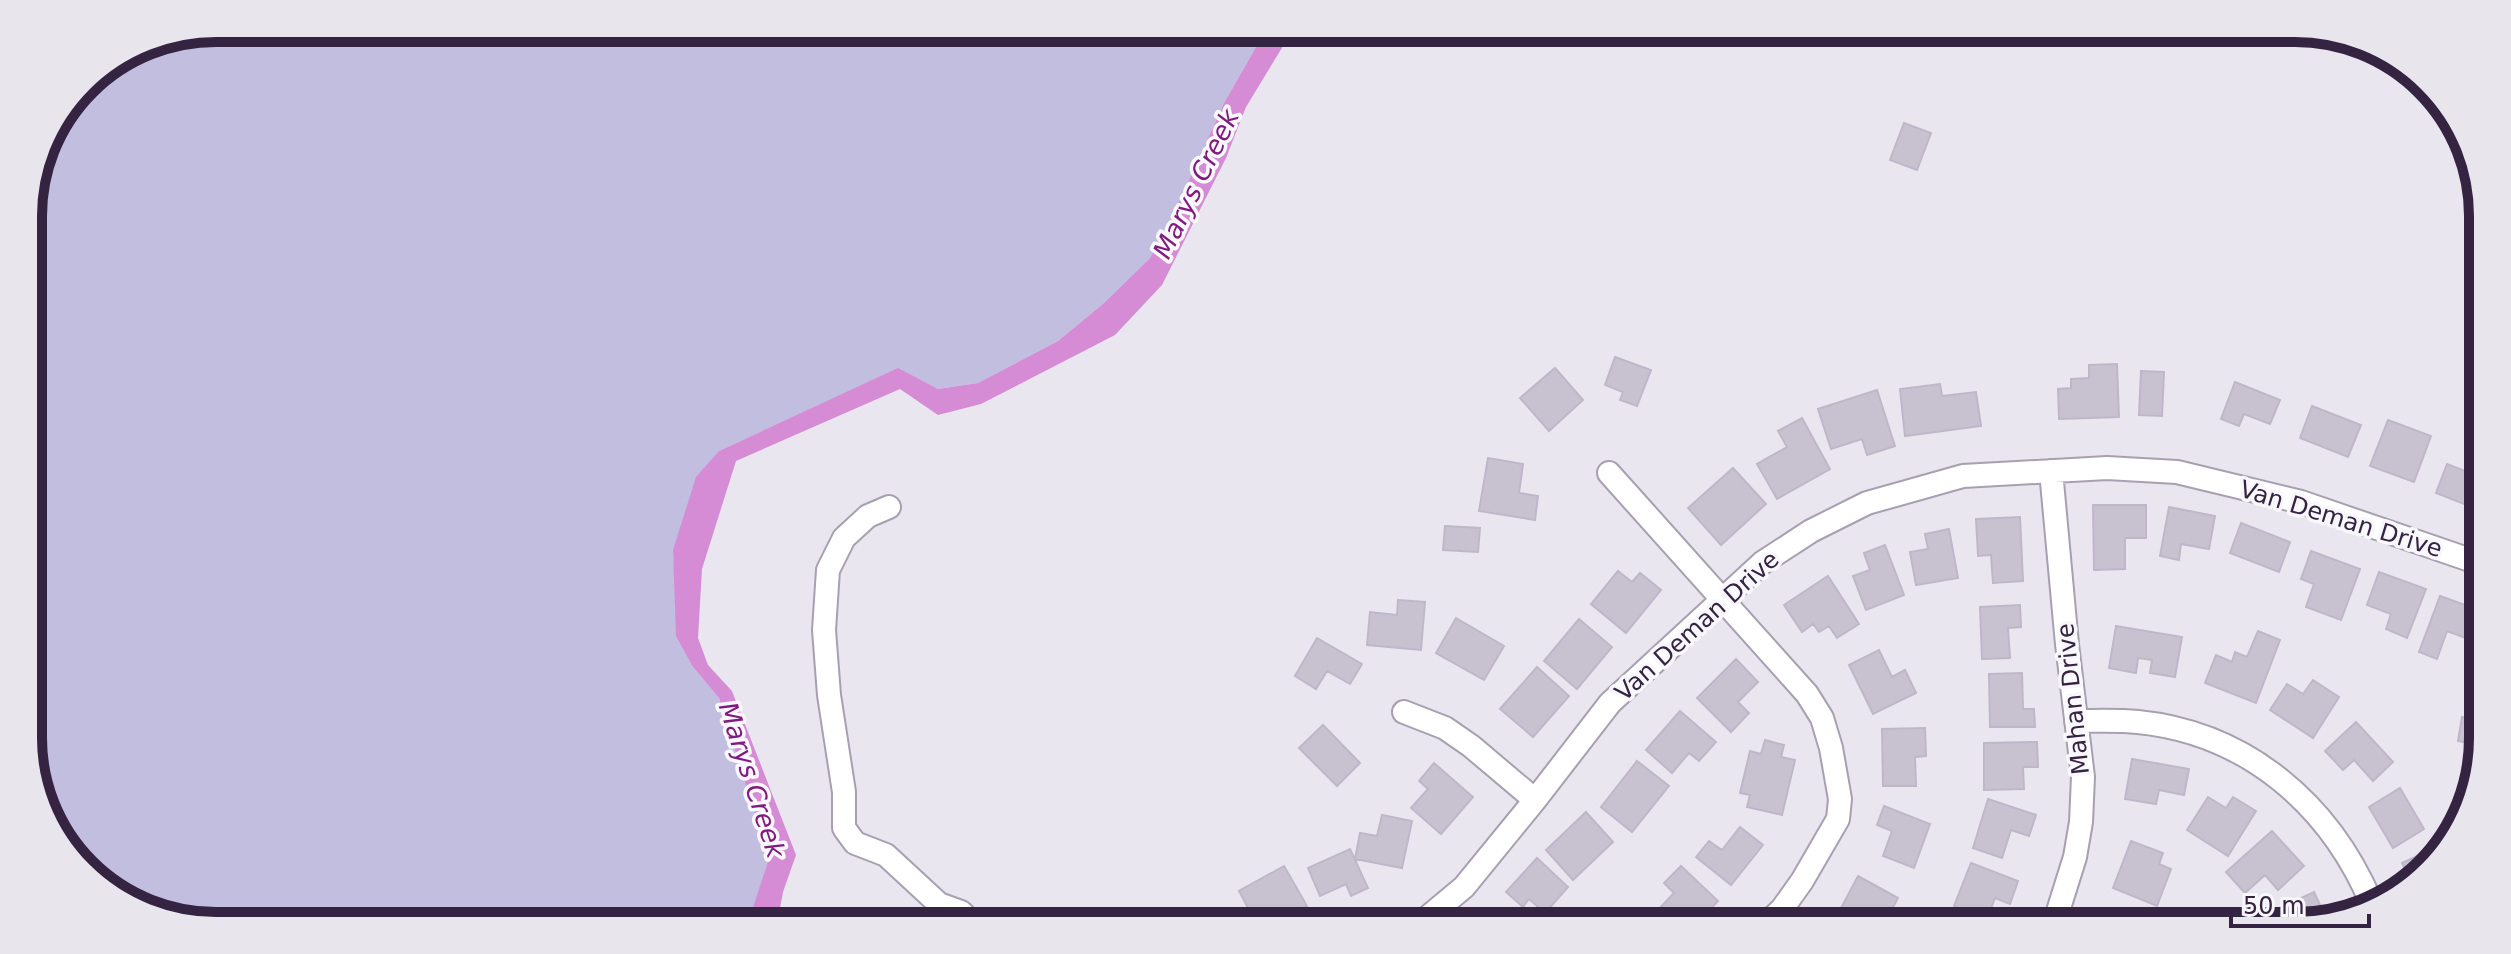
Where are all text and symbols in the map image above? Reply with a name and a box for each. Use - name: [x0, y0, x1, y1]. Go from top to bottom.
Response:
- water label: Marys Creek: [1147, 104, 1245, 263]
- street label: Van Deman Drive: [2236, 475, 2446, 563]
- street label: Van Deman Drive: [1610, 545, 1784, 707]
- street label: Mahan Drive: [2051, 622, 2095, 776]
- water label: Marys Creek: [713, 698, 792, 863]
- scale bar: [2231, 878, 2369, 928]
- text: 50 m: [2243, 892, 2305, 920]

